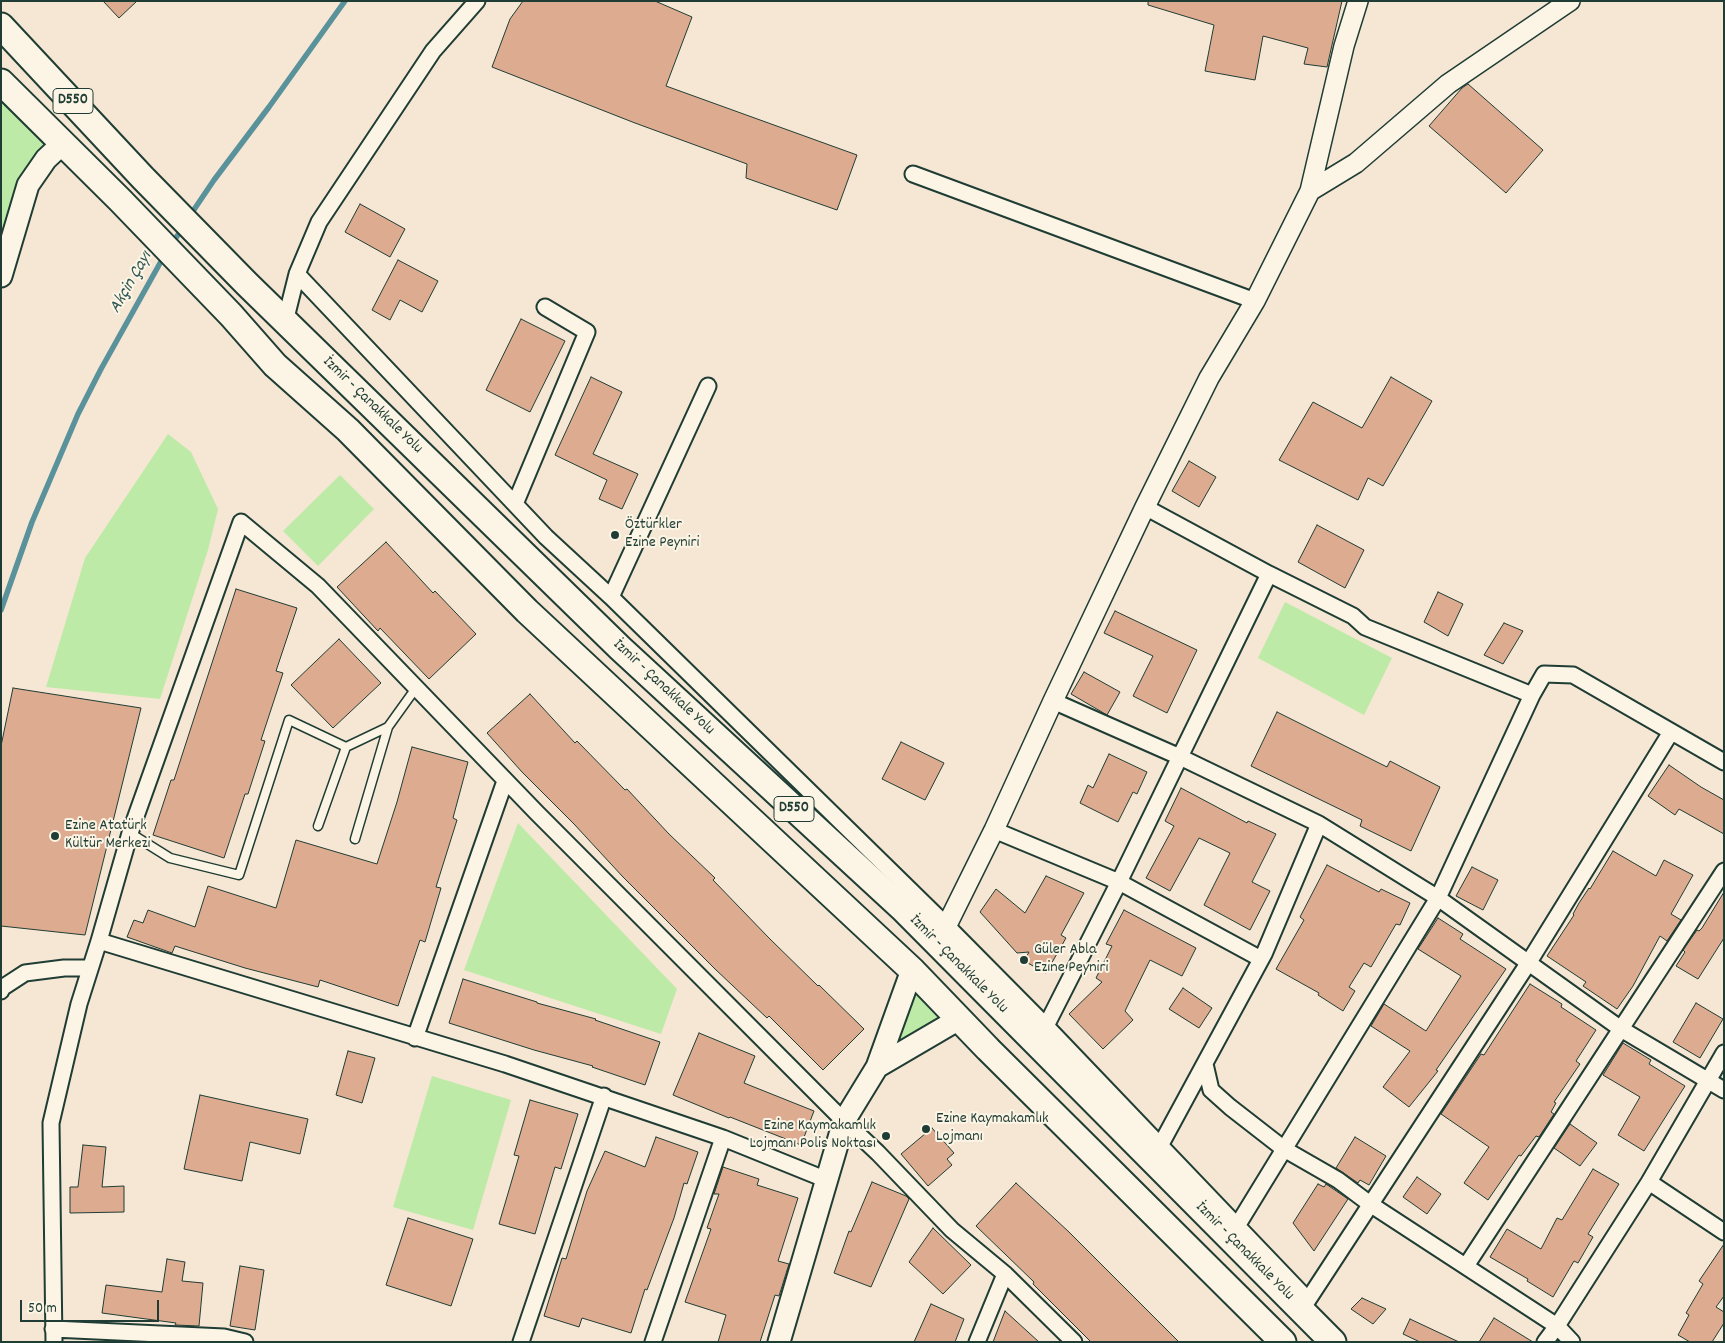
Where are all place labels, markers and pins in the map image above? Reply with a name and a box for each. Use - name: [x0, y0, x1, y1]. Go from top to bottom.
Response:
- place label: Öztürkler Ezine Peyniri: [625, 516, 699, 554]
- marker: Öztürkler Ezine Peyniri: [609, 529, 621, 541]
- place label: Ezine Atatürk Kültür Merkezi: [65, 817, 150, 855]
- marker: Ezine Atatürk Kültür Merkezi: [49, 830, 61, 842]
- place label: Güler Abla Ezine Peyniri: [1034, 941, 1108, 979]
- marker: Güler Abla Ezine Peyniri: [1018, 954, 1030, 966]
- place label: Ezine Kaymakamlık Lojmanı: [936, 1110, 1049, 1148]
- place label: Ezine Kaymakamlık Lojmanı Polis Noktası: [749, 1117, 876, 1155]
- marker: Ezine Kaymakamlık Lojmanı: [920, 1123, 932, 1135]
- marker: Ezine Kaymakamlık Lojmanı Polis Noktası: [880, 1130, 892, 1142]

